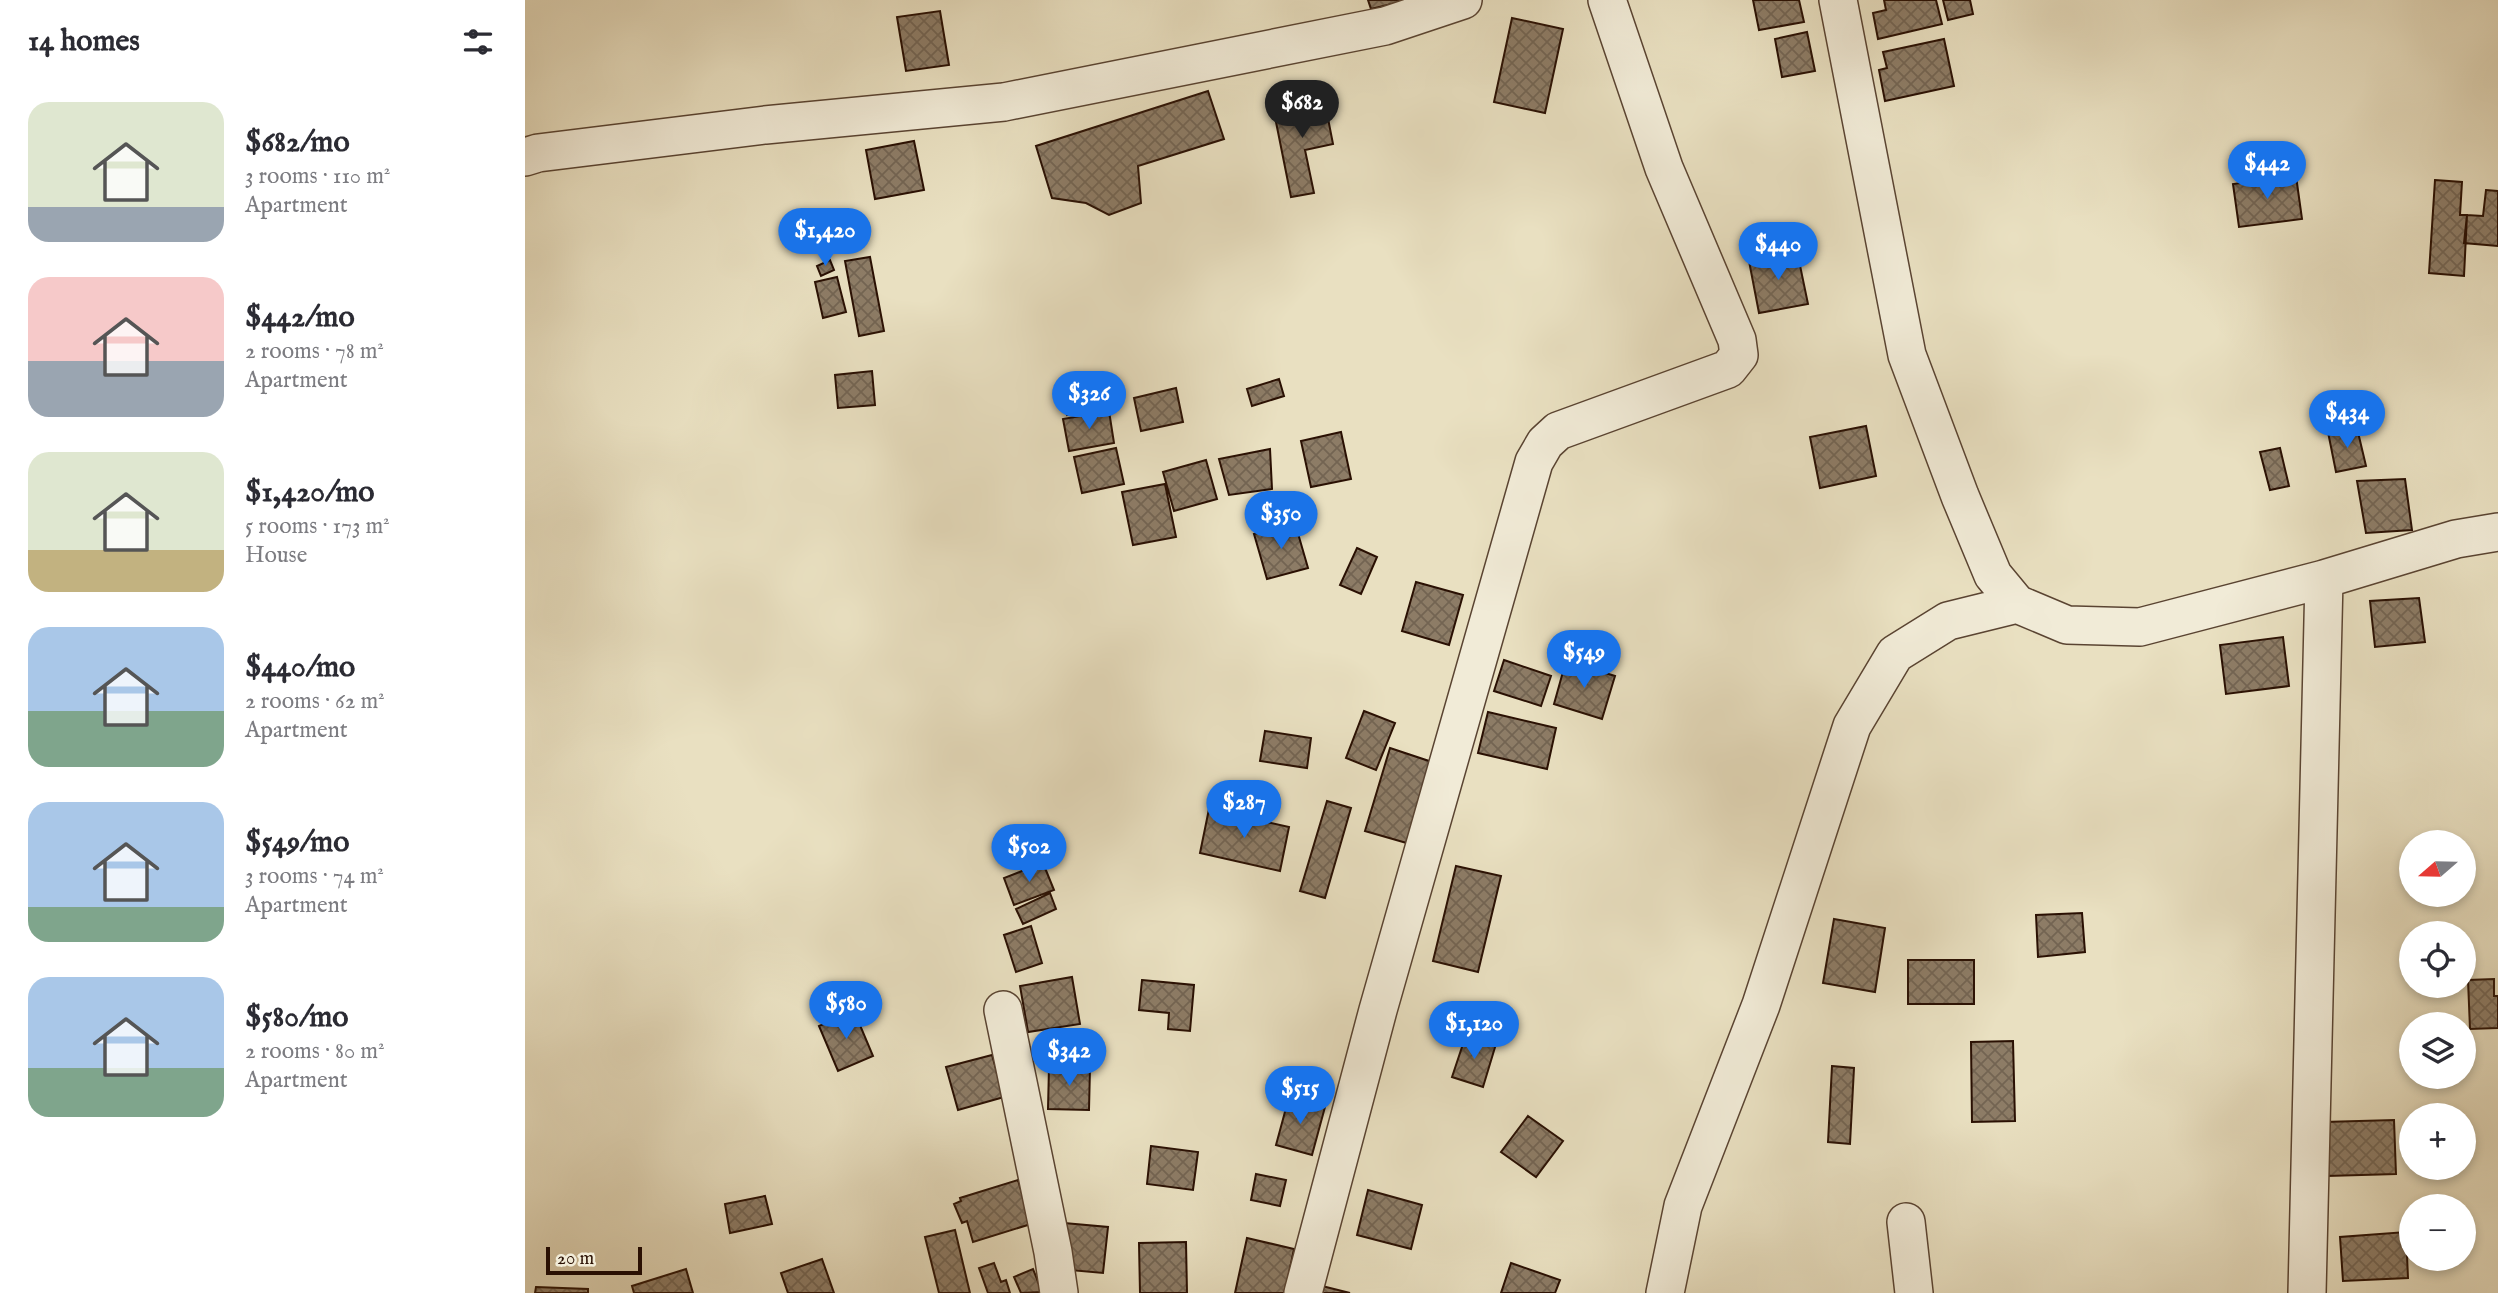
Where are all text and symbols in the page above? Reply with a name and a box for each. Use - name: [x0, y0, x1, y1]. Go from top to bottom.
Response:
- text: 14 homes: [28, 23, 140, 61]
- icon: filters: [459, 23, 497, 61]
- pin: $682: [1261, 80, 1343, 140]
- text: $682: [1281, 88, 1323, 117]
- text: $682/mo: [245, 124, 350, 162]
- icon: home: [84, 130, 168, 214]
- pin: $442: [2226, 142, 2308, 201]
- text: $442: [2244, 149, 2290, 178]
- text: 3 rooms · 110 m²: [245, 162, 390, 191]
- text: Apartment: [245, 191, 348, 220]
- pin: $1,420: [768, 208, 882, 268]
- text: $1,420: [794, 216, 856, 245]
- pin: $440: [1737, 222, 1819, 282]
- text: $440: [1755, 230, 1801, 259]
- text: $442/mo: [245, 299, 355, 337]
- icon: home: [84, 305, 168, 389]
- text: 2 rooms · 78 m²: [245, 337, 384, 366]
- text: Apartment: [245, 366, 348, 395]
- pin: $326: [1048, 372, 1130, 431]
- text: $326: [1068, 379, 1110, 408]
- pin: $434: [2306, 391, 2388, 450]
- text: $434: [2325, 398, 2369, 427]
- text: $1,420/mo: [245, 474, 374, 512]
- icon: home: [84, 480, 168, 564]
- pin: $350: [1240, 491, 1322, 551]
- text: $350: [1261, 499, 1301, 528]
- text: 5 rooms · 173 m²: [245, 512, 390, 541]
- text: House: [245, 541, 307, 570]
- pin: $549: [1543, 630, 1625, 690]
- text: $549: [1563, 638, 1605, 667]
- text: $440/mo: [245, 649, 355, 687]
- icon: home: [84, 655, 168, 739]
- text: 2 rooms · 62 m²: [245, 687, 385, 716]
- text: Apartment: [245, 716, 348, 745]
- pin: $287: [1203, 780, 1285, 840]
- text: $287: [1222, 788, 1266, 817]
- text: $549/mo: [245, 824, 349, 862]
- pin: $502: [988, 824, 1070, 884]
- icon: home: [84, 830, 168, 914]
- north arrow: [2399, 830, 2476, 906]
- map controls: [2399, 830, 2476, 1271]
- text: $502: [1007, 832, 1051, 861]
- text: 3 rooms · 74 m²: [245, 862, 384, 891]
- text: Apartment: [245, 891, 348, 920]
- button: locate: [2399, 921, 2476, 998]
- pin: $580: [805, 982, 887, 1041]
- text: $580: [825, 989, 867, 1018]
- text: $580/mo: [245, 999, 348, 1037]
- pin: $1,120: [1417, 1002, 1531, 1061]
- icon: home: [84, 1005, 168, 1089]
- text: $1,120: [1445, 1009, 1503, 1038]
- button: layers: [2399, 1012, 2476, 1089]
- pin: $342: [1028, 1028, 1110, 1088]
- text: $342: [1047, 1036, 1091, 1065]
- text: 2 rooms · 80 m²: [245, 1037, 385, 1066]
- text: Apartment: [245, 1066, 348, 1095]
- pin: $515: [1259, 1066, 1341, 1126]
- text: $515: [1281, 1074, 1319, 1103]
- button: +: [2399, 1103, 2476, 1180]
- button: −: [2399, 1194, 2476, 1271]
- scale bar: [546, 1244, 642, 1276]
- text: 20 m: [557, 1247, 594, 1271]

